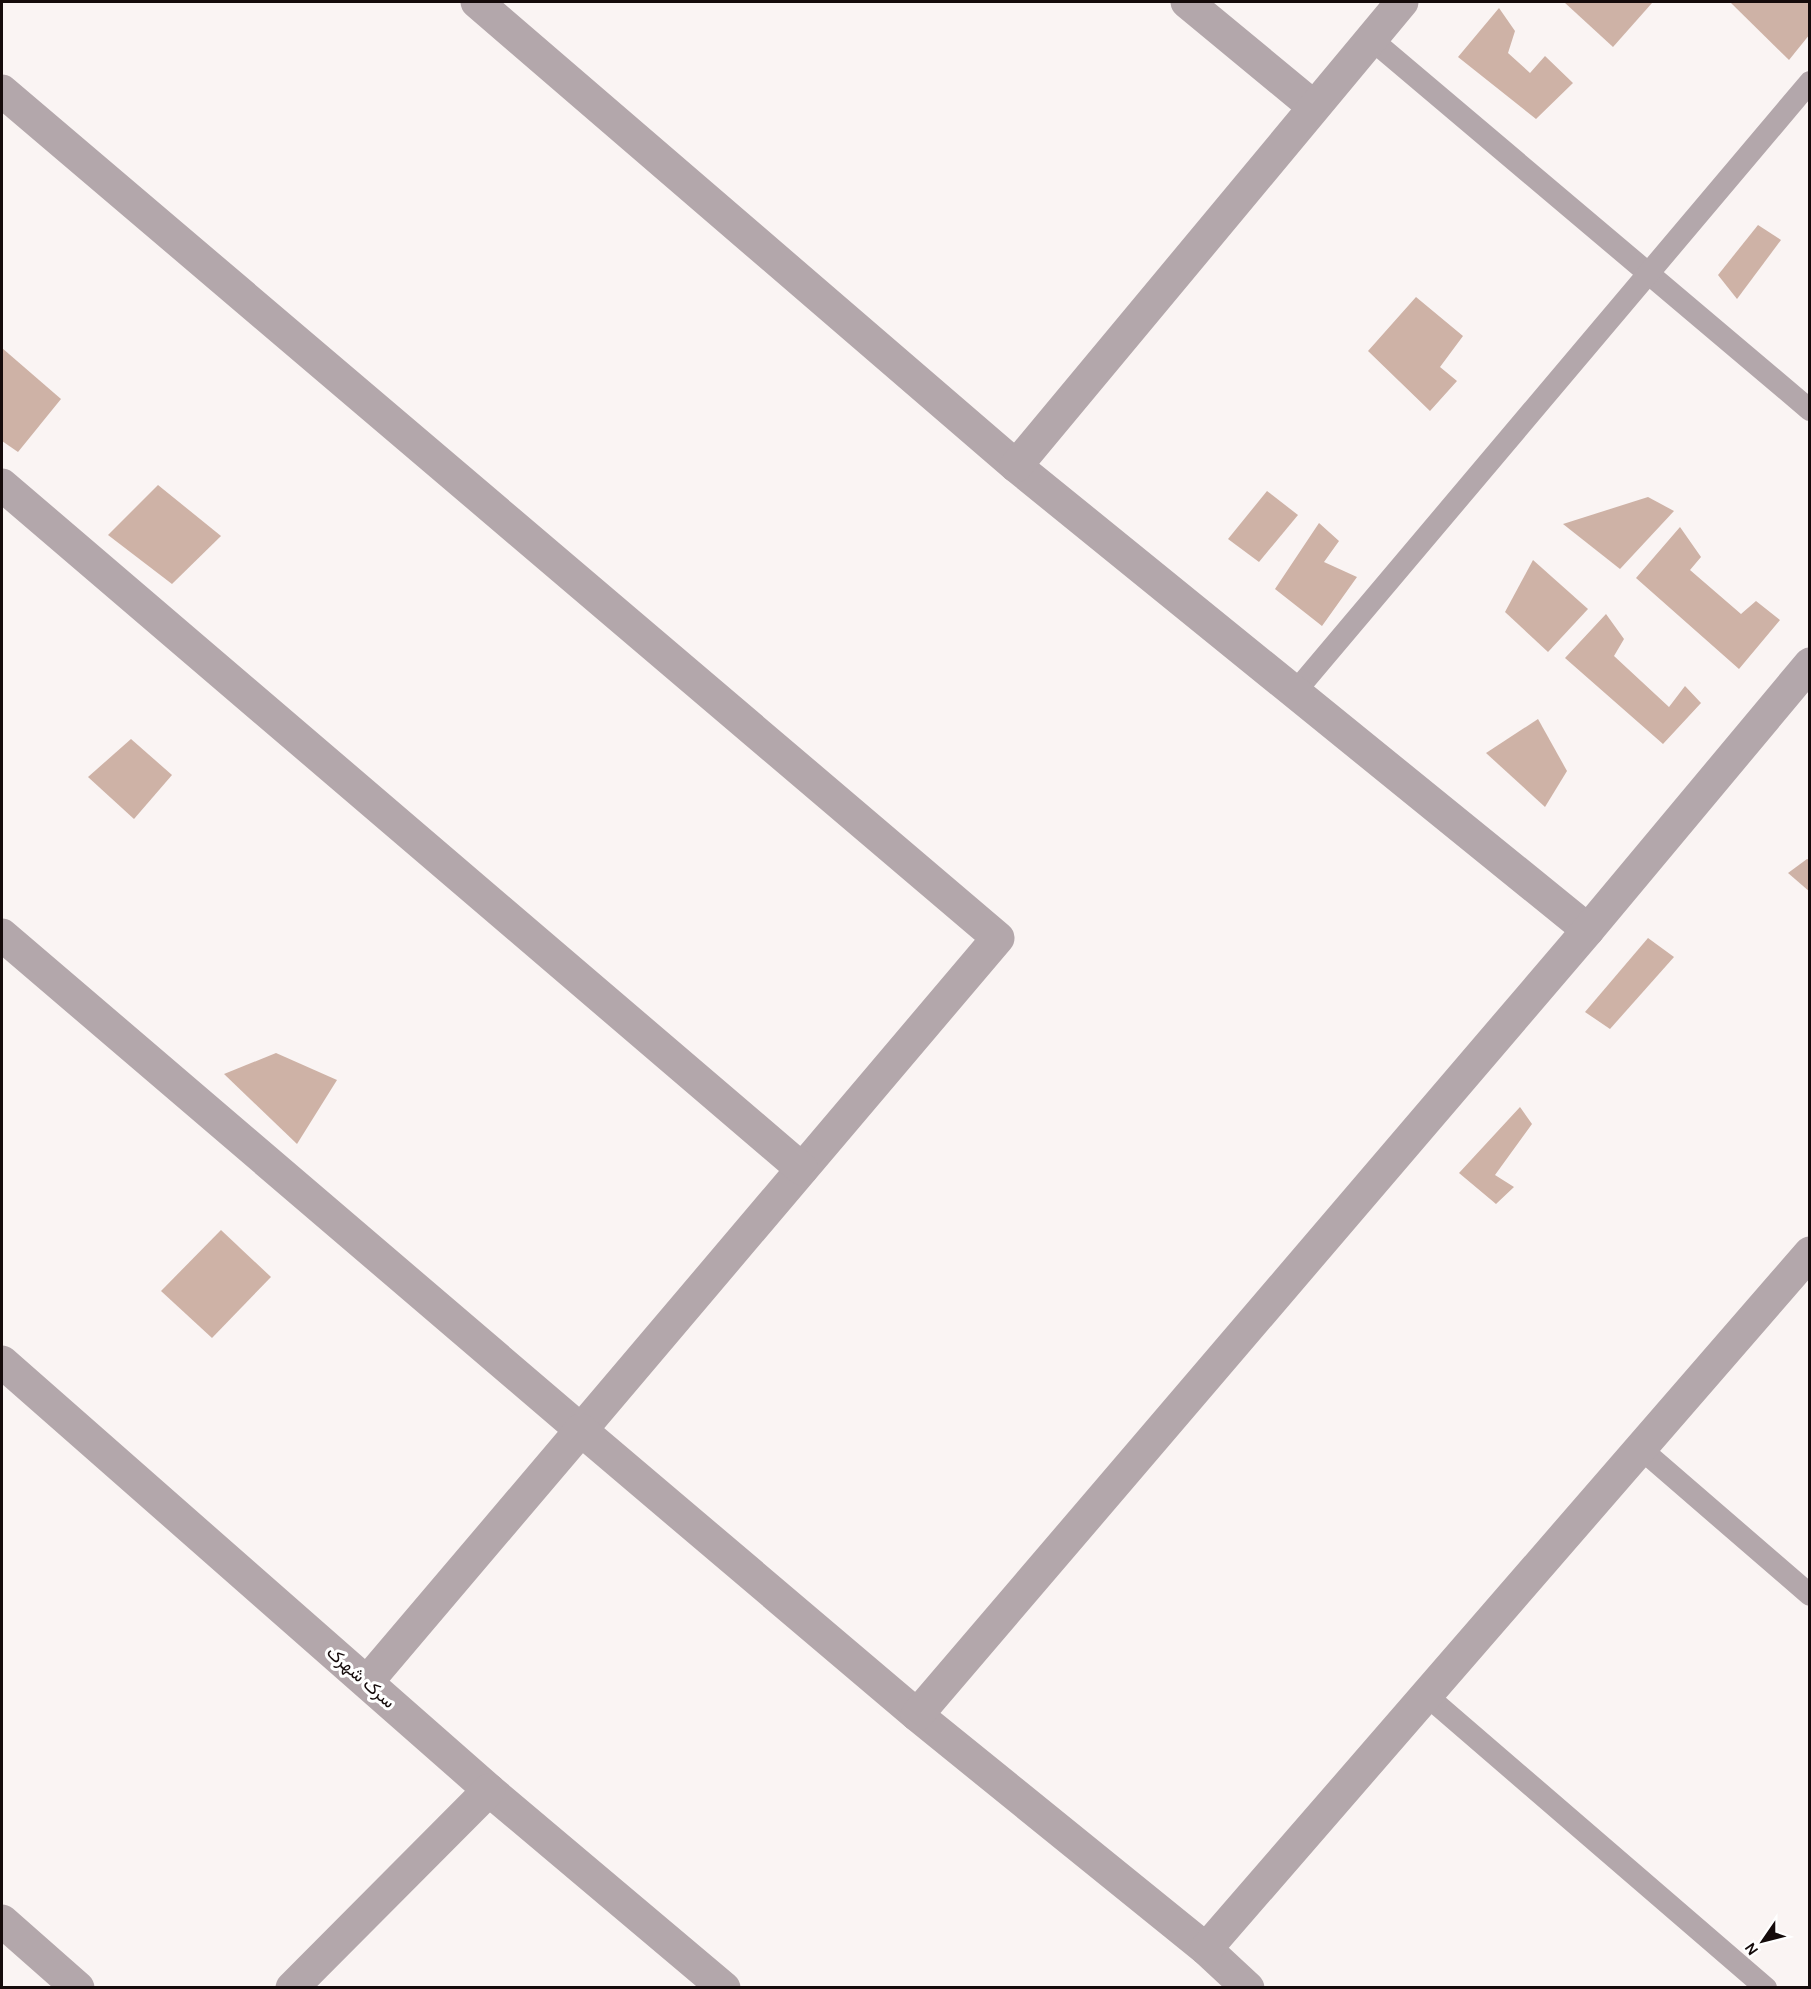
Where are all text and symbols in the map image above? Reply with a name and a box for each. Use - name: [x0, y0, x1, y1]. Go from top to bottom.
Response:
- street label: سرک شهرک: [322, 1641, 400, 1713]
- north arrow: [1733, 1911, 1793, 1971]
- text: N: [1740, 1939, 1762, 1959]

